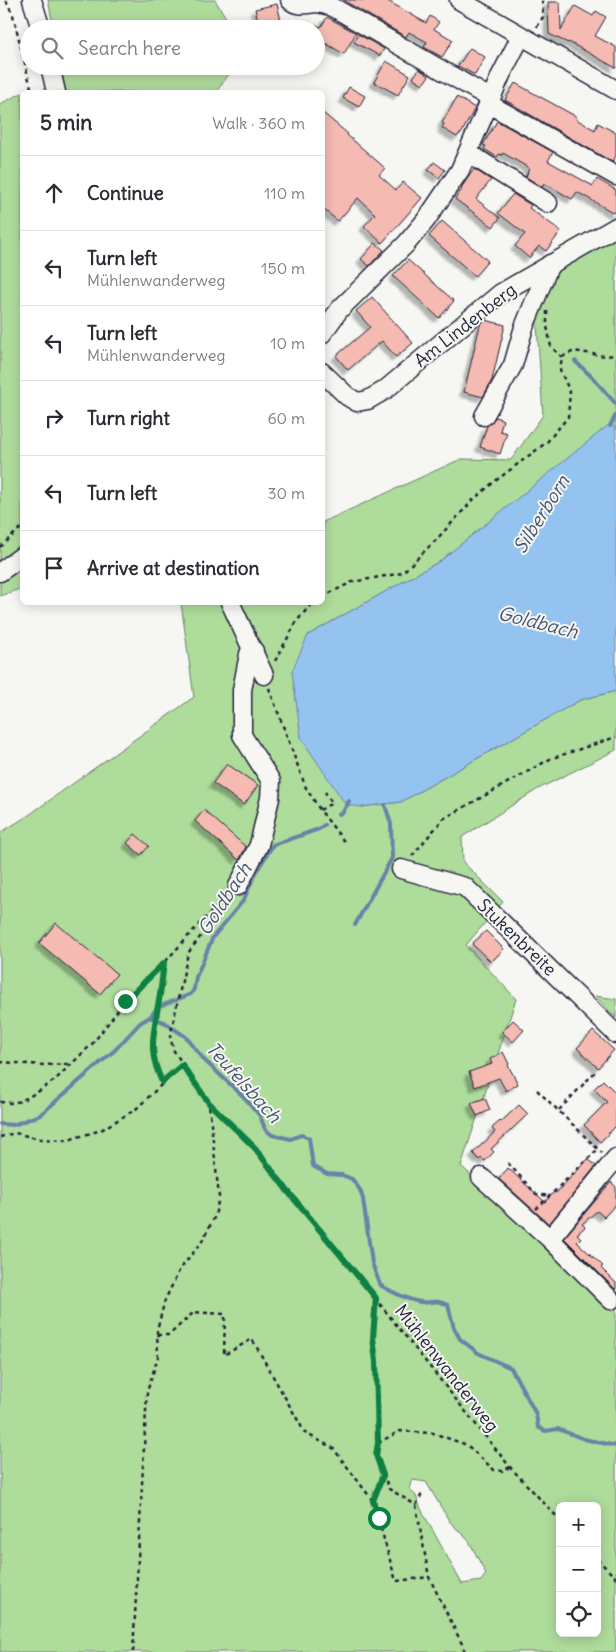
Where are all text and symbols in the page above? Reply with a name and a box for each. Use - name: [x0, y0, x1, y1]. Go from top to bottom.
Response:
- search box: [20, 20, 325, 75]
- icon: search: [38, 34, 66, 62]
- text: Search here: [78, 36, 181, 60]
- text: 5 min: [40, 109, 92, 136]
- text: Walk · 360 m: [212, 113, 305, 133]
- icon: ahead: [40, 179, 68, 207]
- text: Continue: [87, 181, 164, 205]
- text: 110 m: [264, 183, 305, 203]
- text: Turn left: [87, 246, 157, 270]
- icon: left: [40, 254, 68, 282]
- text: 150 m: [261, 258, 305, 278]
- text: Mühlenwanderweg: [87, 270, 225, 290]
- street label: Am Lindenberg: [409, 278, 521, 372]
- text: Turn left: [87, 321, 157, 345]
- icon: left: [40, 329, 68, 357]
- text: 10 m: [270, 333, 305, 353]
- text: Mühlenwanderweg: [87, 345, 225, 365]
- icon: right: [40, 404, 68, 432]
- text: Turn right: [87, 406, 170, 430]
- text: 60 m: [267, 408, 305, 428]
- water label: Silberborn: [508, 470, 575, 557]
- icon: left: [40, 479, 68, 507]
- text: Turn left: [87, 481, 157, 505]
- text: 30 m: [268, 483, 305, 503]
- icon: arrive: [40, 554, 68, 582]
- text: Arrive at destination: [87, 556, 260, 580]
- water label: Goldbach: [495, 600, 582, 644]
- water label: Goldbach: [192, 857, 257, 940]
- street label: Stukenbreite: [473, 893, 561, 981]
- route end: [114, 990, 137, 1013]
- water label: Teufelsbach: [201, 1037, 287, 1128]
- street label: Mühlenwanderweg: [390, 1300, 504, 1436]
- map controls: [556, 1502, 601, 1637]
- button: +: [556, 1502, 601, 1547]
- route start: [368, 1507, 391, 1530]
- button: −: [556, 1547, 601, 1592]
- button: locate: [556, 1592, 601, 1637]

